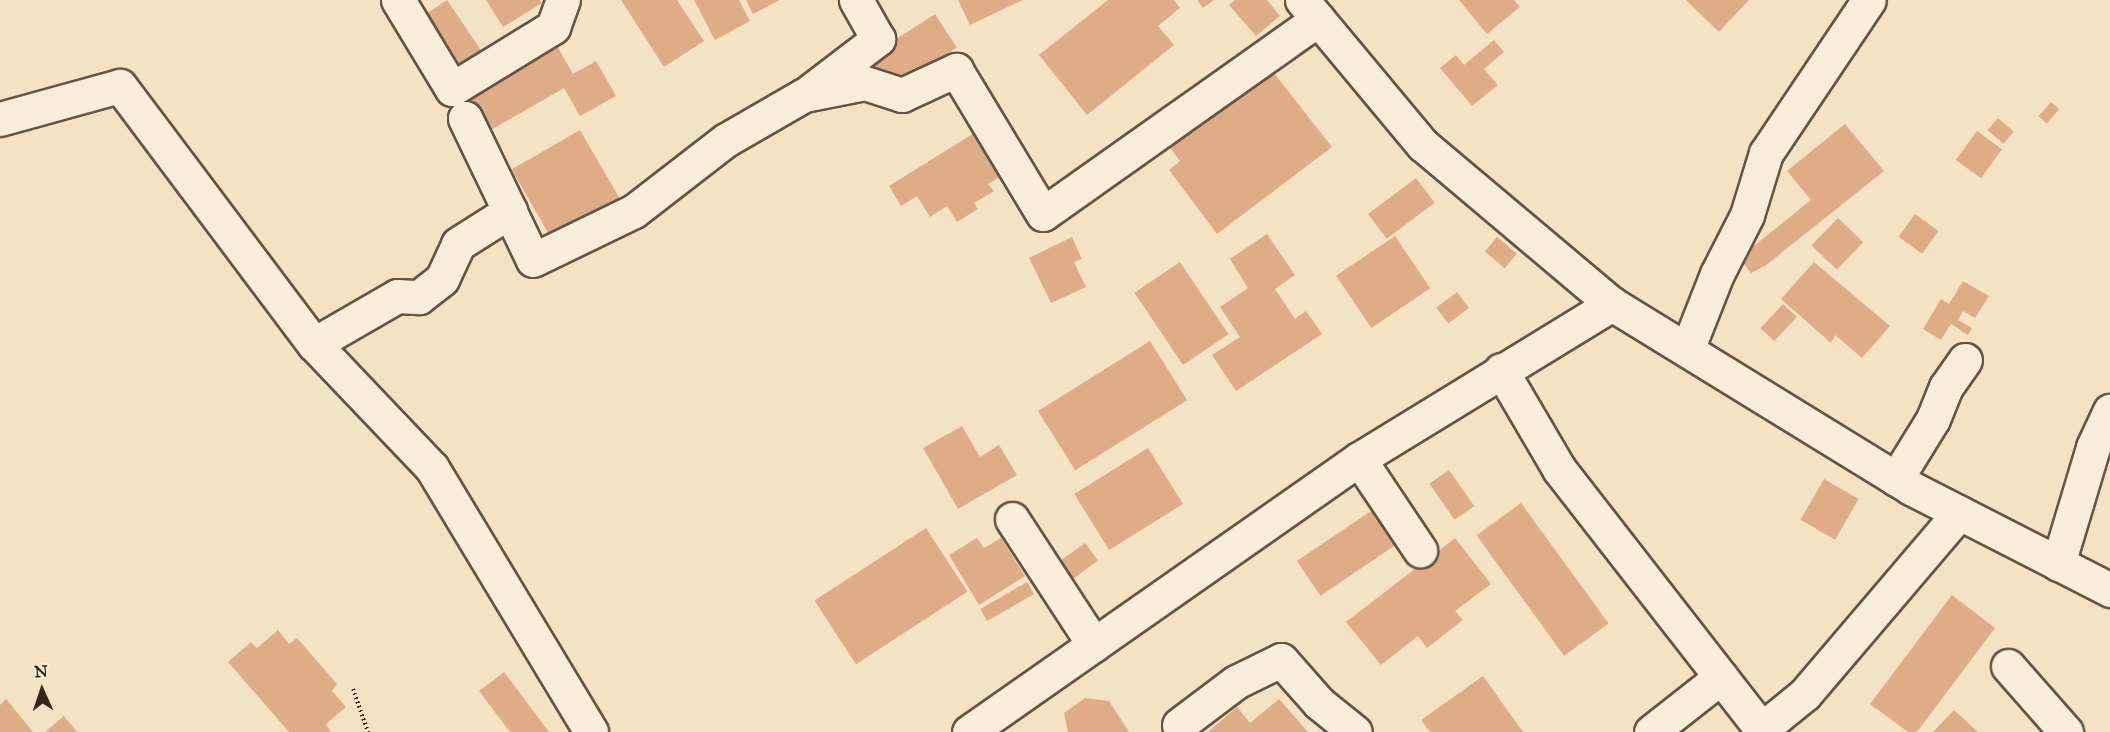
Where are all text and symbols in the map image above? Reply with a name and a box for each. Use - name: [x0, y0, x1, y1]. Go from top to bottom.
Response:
- north arrow: [12, 660, 72, 720]
- text: N: [34, 662, 48, 681]

